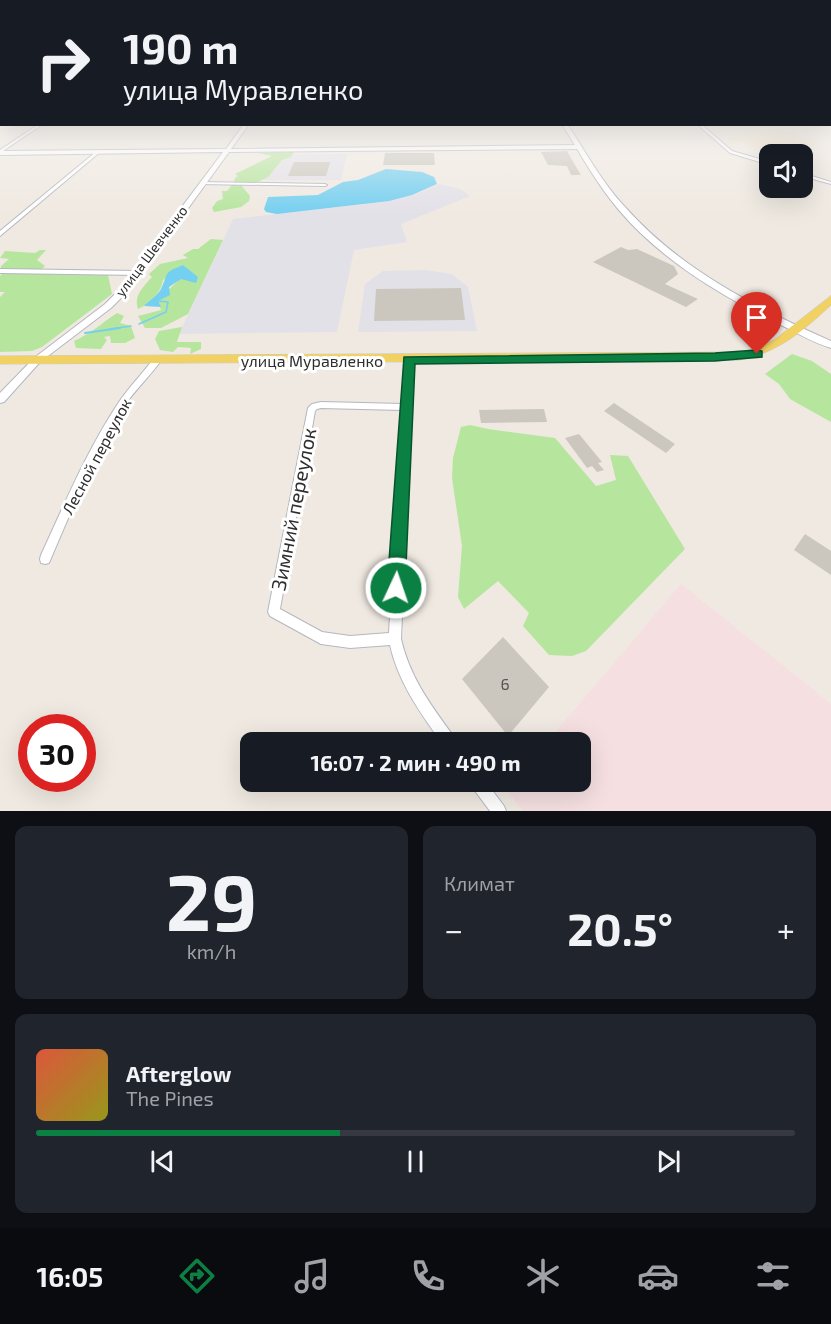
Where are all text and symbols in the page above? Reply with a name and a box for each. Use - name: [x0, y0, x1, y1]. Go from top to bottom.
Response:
- text: 190 m: [123, 22, 239, 72]
- icon: right: [24, 24, 102, 102]
- text: улица Муравленко: [123, 73, 363, 105]
- map controls: [759, 144, 813, 198]
- button: sound: [759, 144, 813, 198]
- street label: улица Шевченко: [111, 202, 191, 300]
- pin: [731, 292, 782, 354]
- icon: arrive: [740, 301, 773, 334]
- street label: улица Муравленко: [241, 351, 383, 371]
- street label: Лесной переулок: [57, 394, 136, 518]
- street label: Зимний переулок: [265, 425, 322, 593]
- position arrow: [364, 556, 428, 620]
- house number: 6: [500, 674, 510, 693]
- speed limit sign: 30: [18, 714, 96, 792]
- text: 16:07 · 2 мин · 490 m: [310, 749, 521, 775]
- text: 29: [166, 853, 257, 947]
- text: Климат: [444, 871, 515, 895]
- text: 20.5°: [567, 901, 673, 955]
- text: −: [444, 909, 463, 949]
- text: +: [777, 909, 795, 949]
- text: km/h: [187, 939, 236, 963]
- text: Afterglow: [126, 1060, 231, 1086]
- text: The Pines: [126, 1086, 214, 1110]
- icon: previous: [146, 1145, 179, 1178]
- icon: pause: [399, 1145, 432, 1178]
- icon: next: [652, 1145, 685, 1178]
- icon: directions: [176, 1255, 218, 1297]
- icon: music: [291, 1255, 333, 1297]
- icon: phone: [407, 1255, 449, 1297]
- icon: climate: [522, 1255, 564, 1297]
- icon: car: [637, 1255, 679, 1297]
- icon: filters: [752, 1255, 794, 1297]
- text: 16:05: [37, 1260, 103, 1292]

